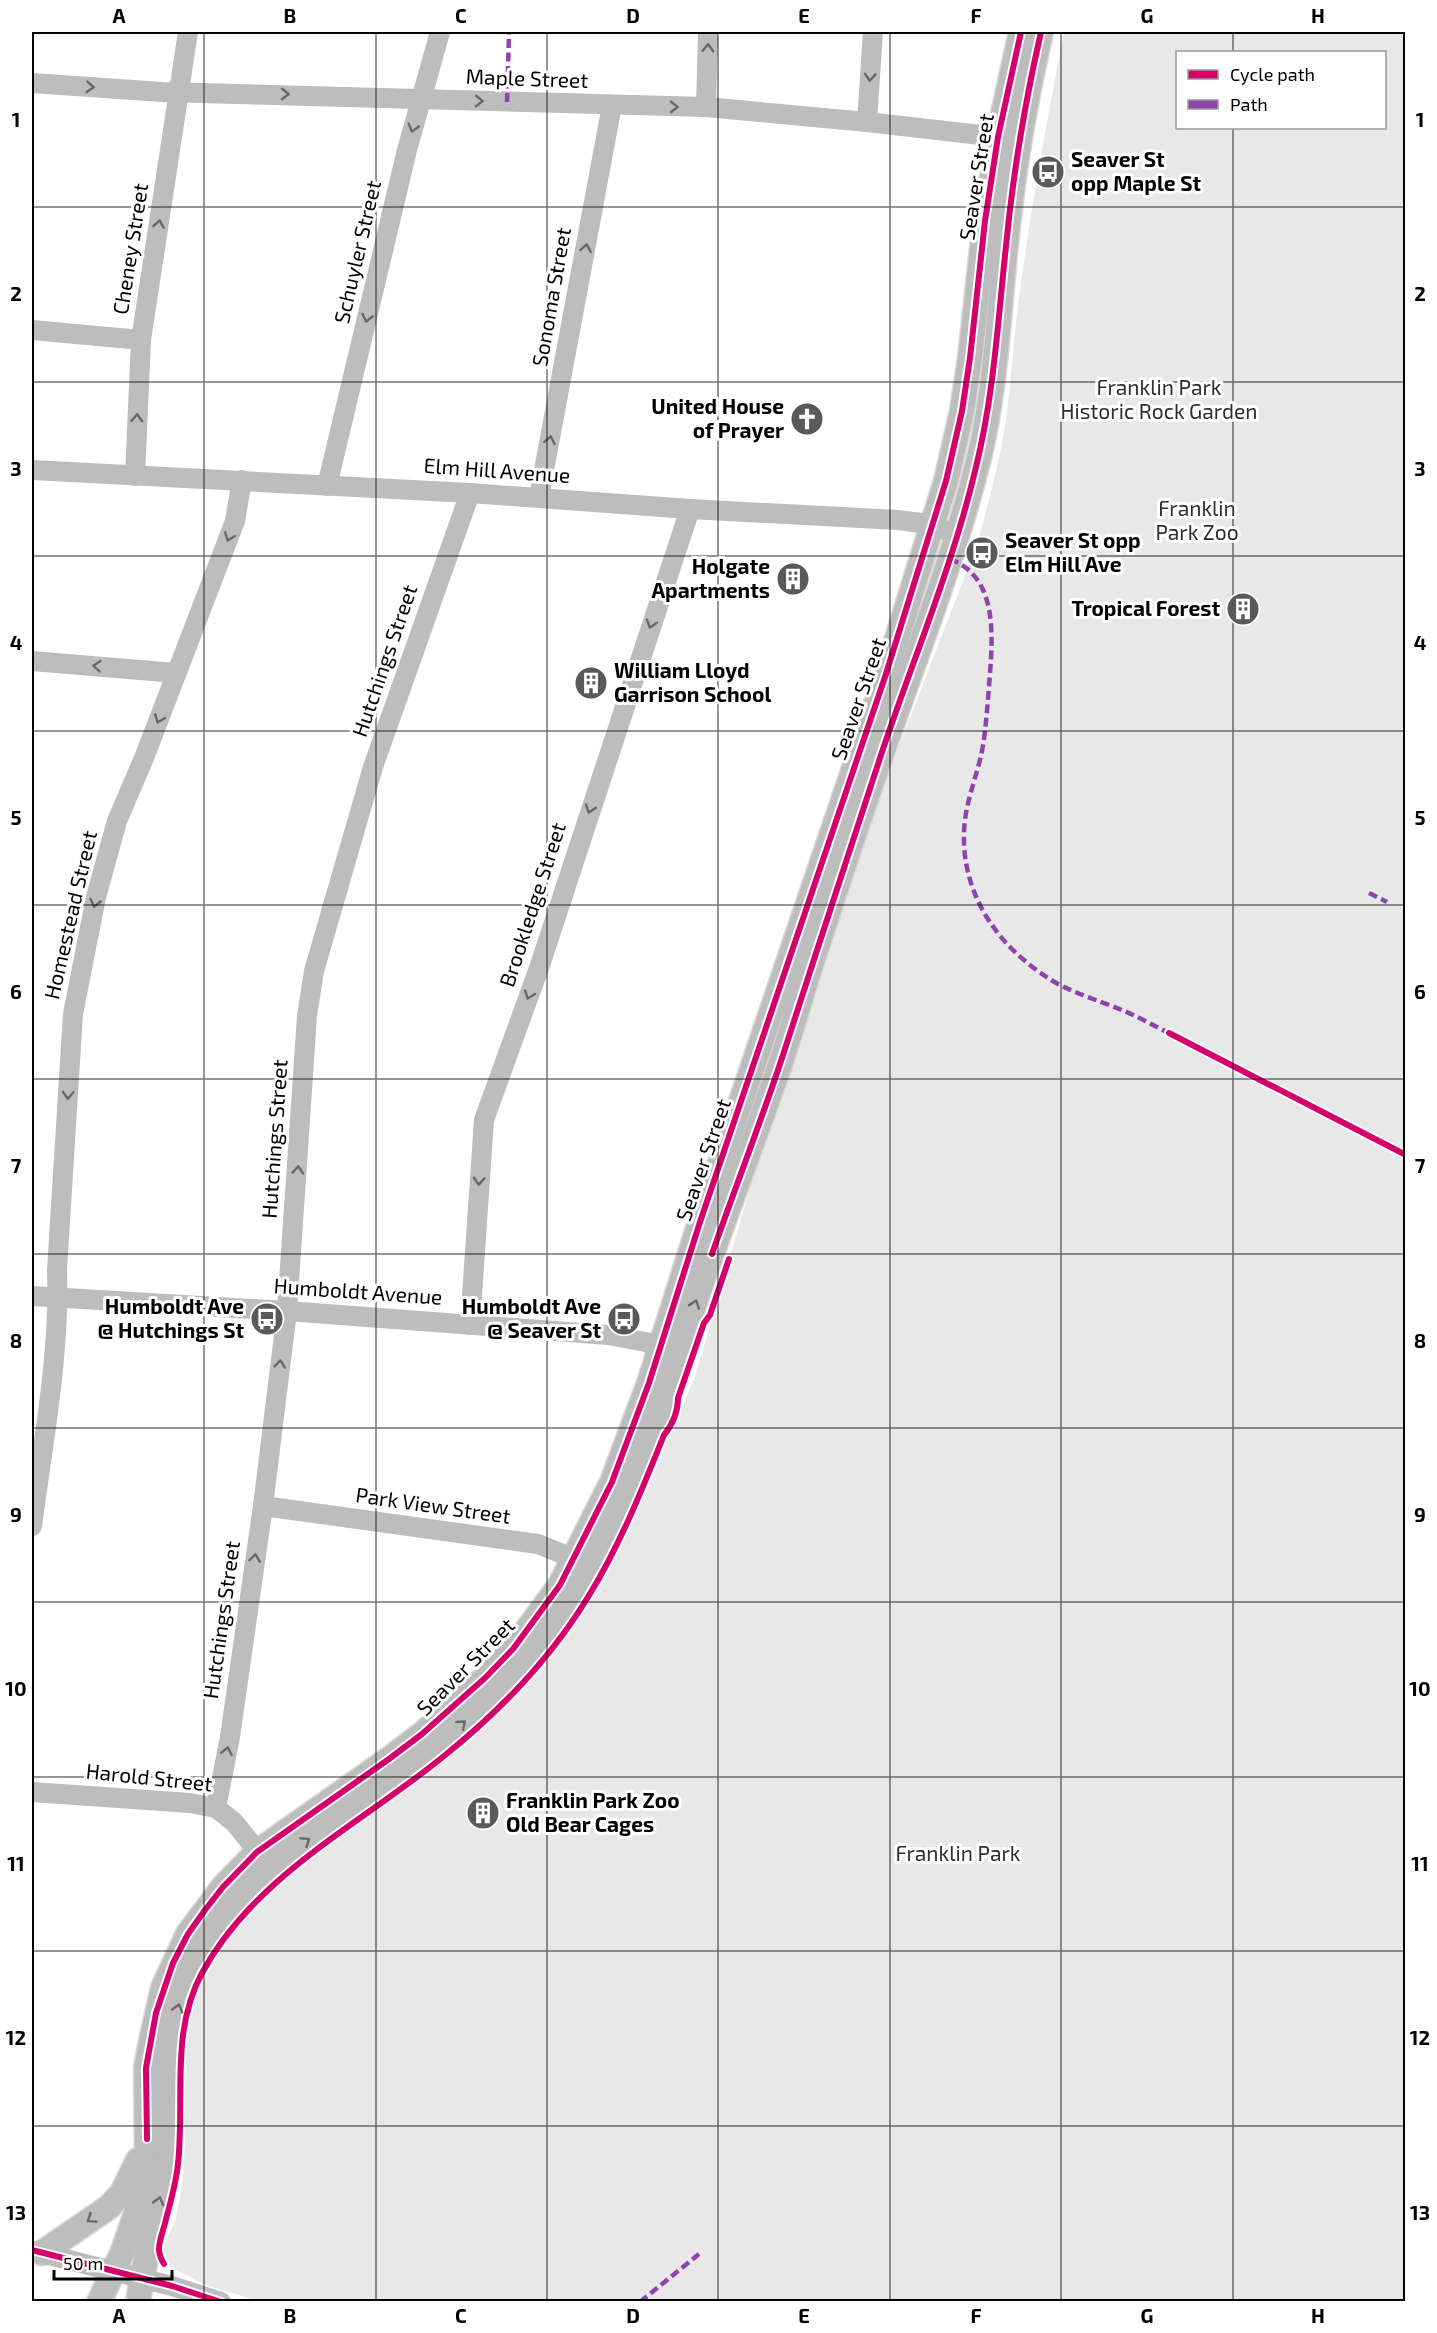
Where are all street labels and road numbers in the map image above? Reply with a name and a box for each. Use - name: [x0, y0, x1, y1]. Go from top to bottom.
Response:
- street label: Maple Street: [465, 63, 589, 92]
- street label: Seaver Street: [953, 112, 998, 242]
- street label: Schuyler Street: [328, 178, 385, 326]
- street label: Cheney Street: [107, 181, 152, 316]
- street label: Sonoma Street: [526, 225, 575, 368]
- street label: Elm Hill Avenue: [423, 452, 571, 487]
- street label: Hutchings Street: [346, 581, 421, 740]
- street label: Seaver Street: [825, 634, 890, 763]
- street label: Brookledge Street: [493, 819, 570, 990]
- street label: Homestead Street: [38, 828, 101, 1001]
- street label: Hutchings Street: [255, 1059, 292, 1219]
- street label: Seaver Street: [670, 1095, 735, 1224]
- street label: Humboldt Avenue: [273, 1272, 443, 1309]
- street label: Park View Street: [354, 1481, 512, 1528]
- street label: Hutchings Street: [197, 1539, 244, 1700]
- street label: Seaver Street: [411, 1612, 519, 1720]
- street label: Harold Street: [85, 1757, 214, 1796]

